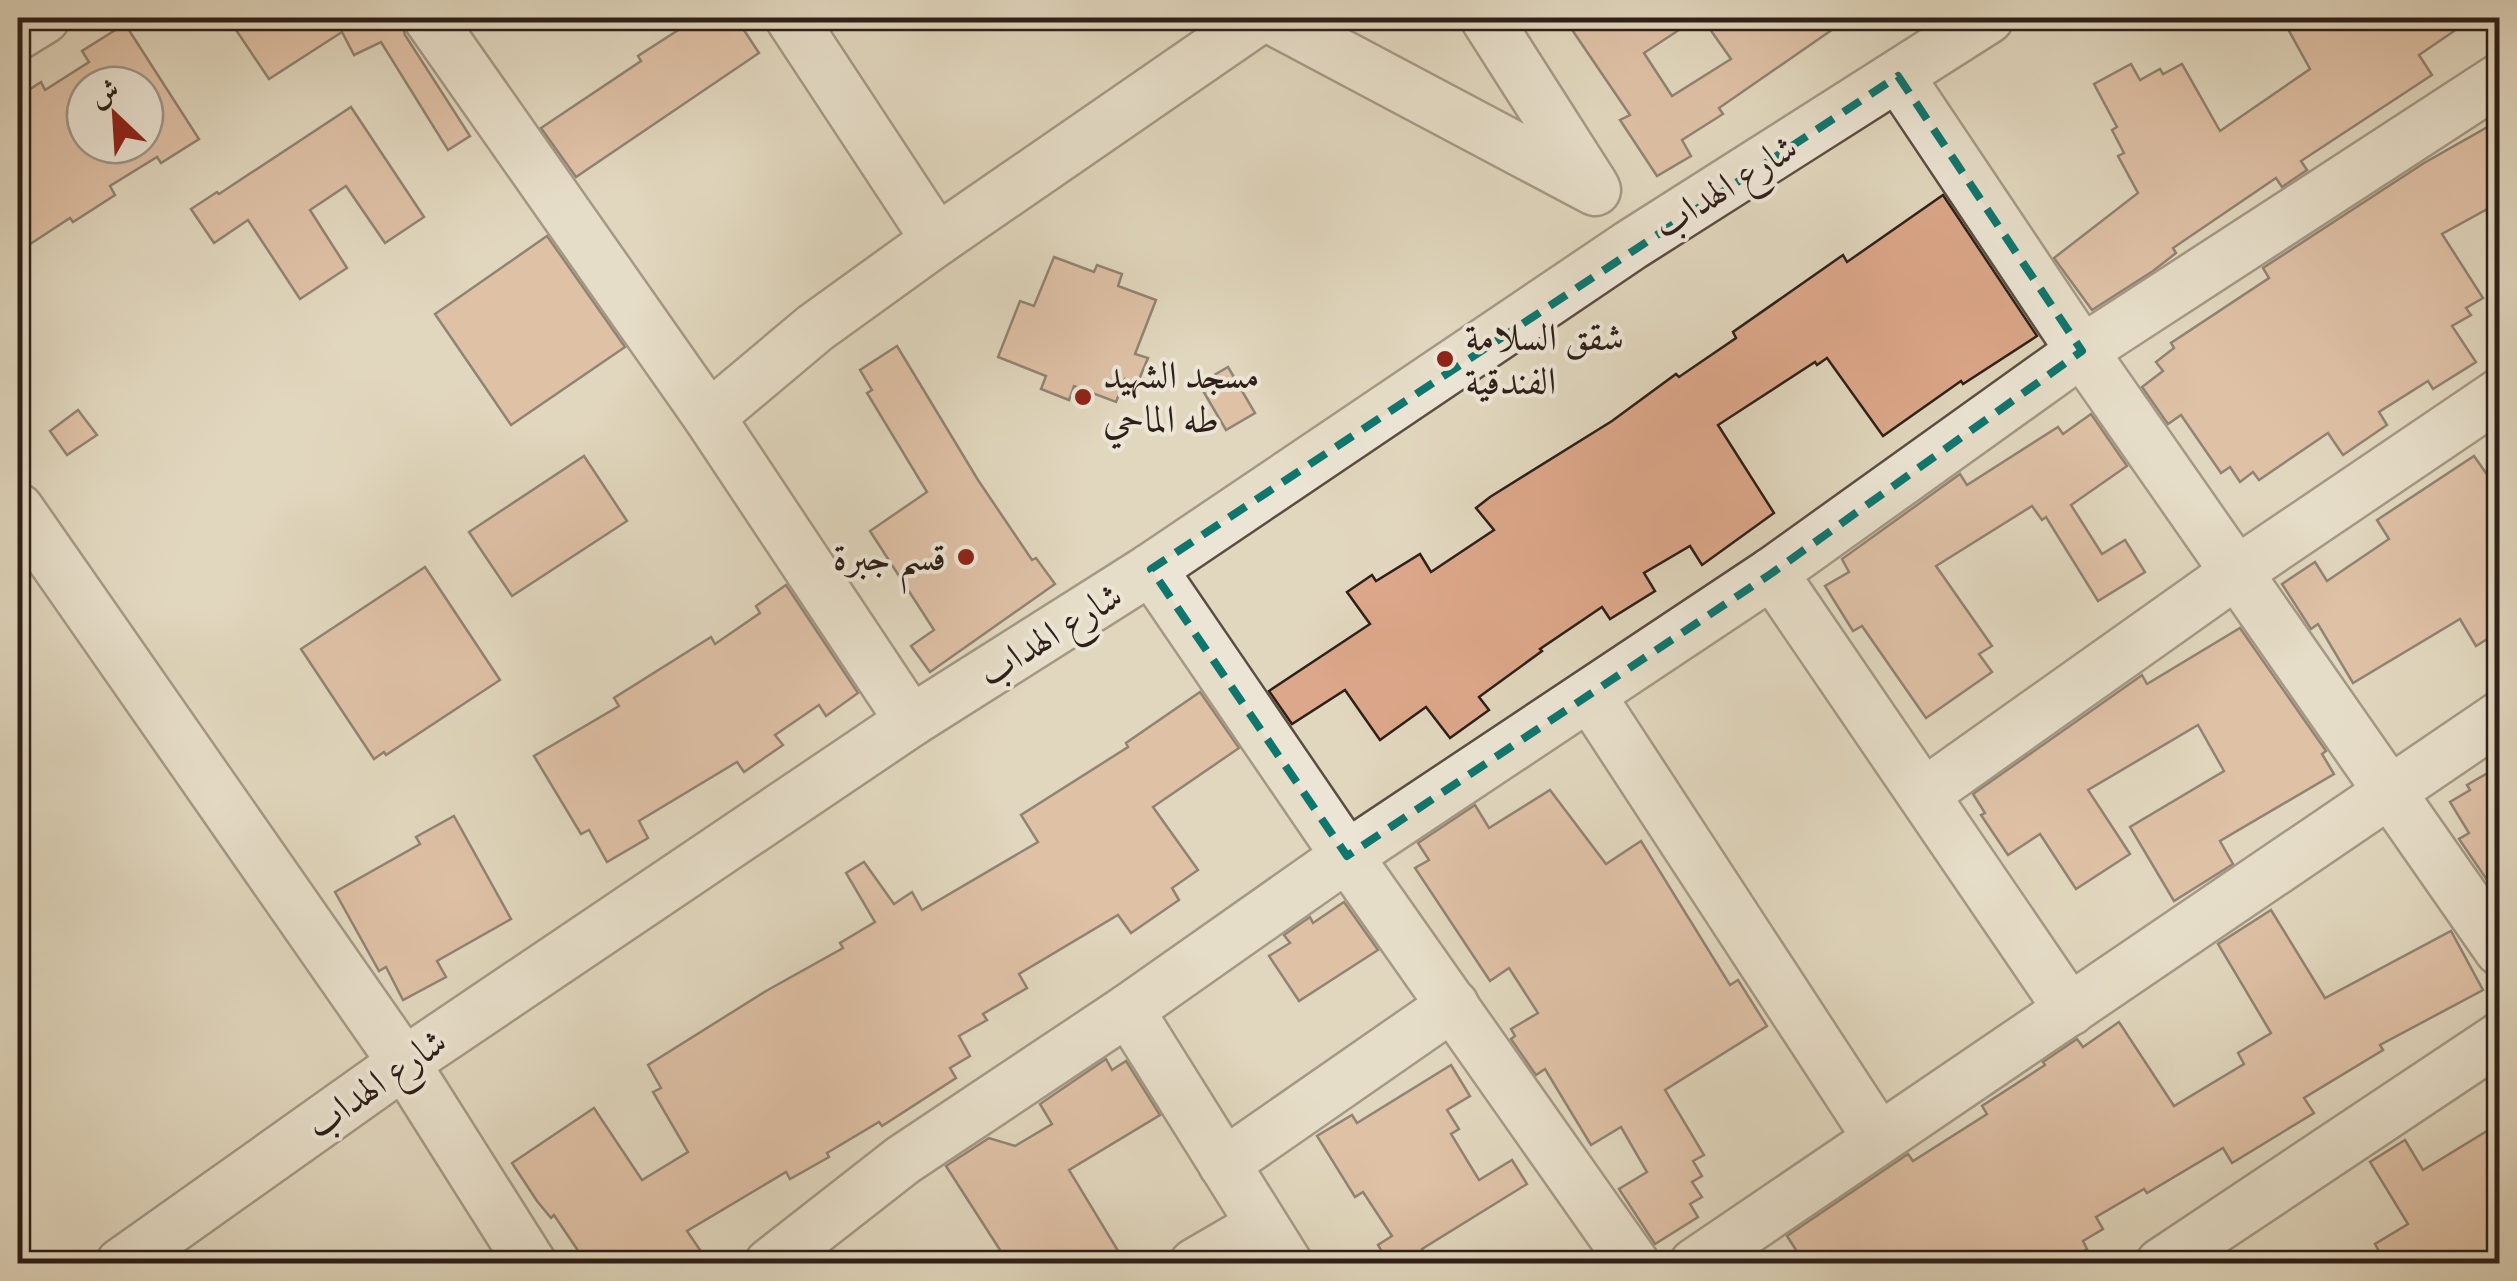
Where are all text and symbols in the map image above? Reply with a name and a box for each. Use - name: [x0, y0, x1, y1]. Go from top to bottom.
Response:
- north arrow: [65, 65, 165, 165]
- text: ش: [85, 71, 127, 119]
- street label: شارع الهداب: [1644, 124, 1810, 255]
- place label: شقق السلامة الفندقية: [1465, 314, 1624, 412]
- marker: شقق السلامة الفندقية: [1434, 348, 1456, 370]
- place label: مسجد الشهيد طه الماحي: [1103, 352, 1260, 450]
- marker: مسجد الشهيد طه الماحي: [1072, 386, 1094, 408]
- place label: قسم جبرة: [833, 534, 946, 595]
- marker: قسم جبرة: [955, 546, 977, 568]
- street label: شارع الهداب: [969, 572, 1135, 703]
- street label: شارع الهداب: [297, 1018, 460, 1155]

